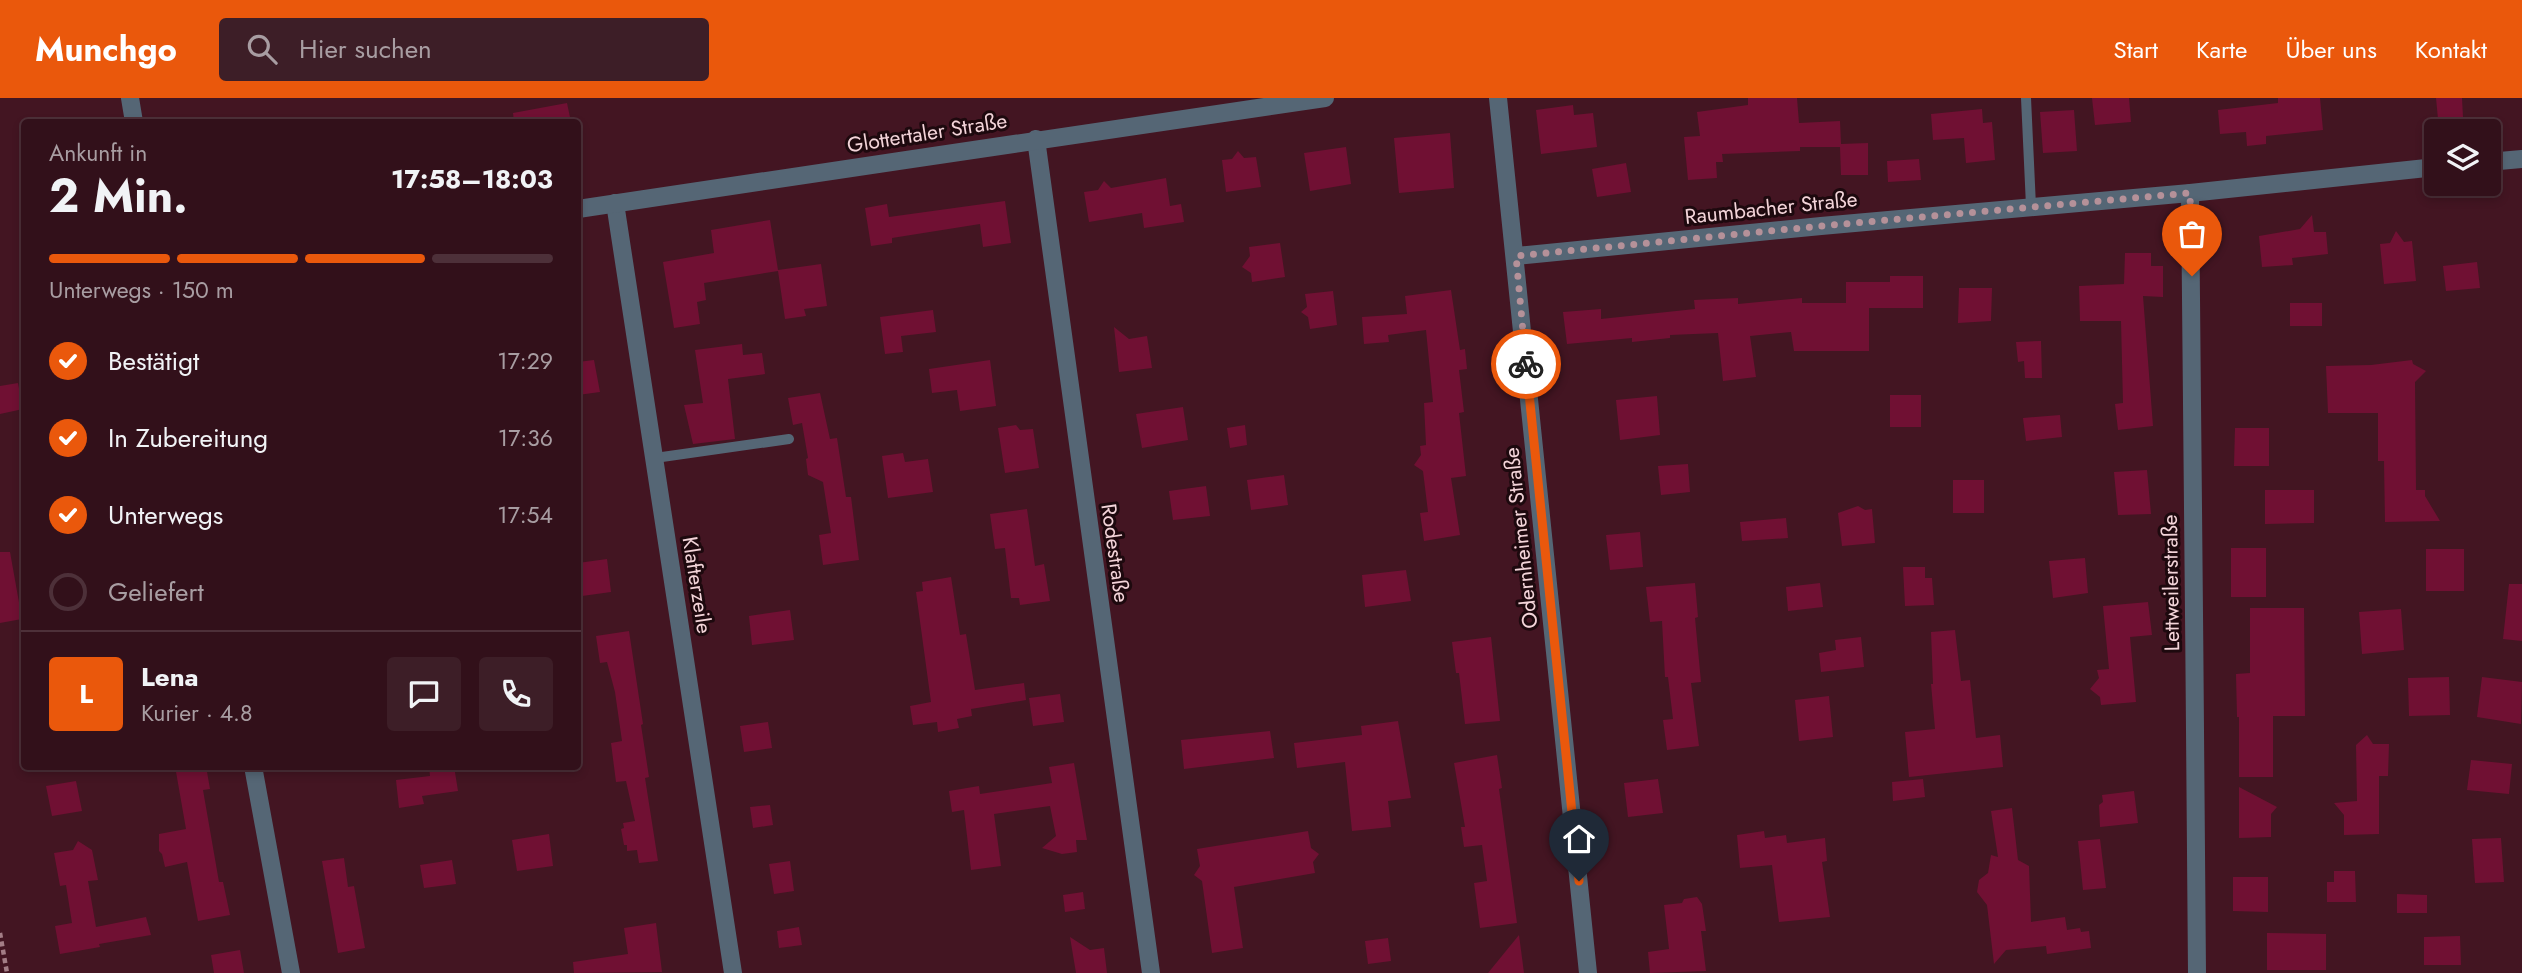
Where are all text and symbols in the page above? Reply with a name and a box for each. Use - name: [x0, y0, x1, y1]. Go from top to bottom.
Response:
- search box: [219, 18, 709, 81]
- text: Munchgo: [35, 26, 177, 73]
- icon: search: [243, 30, 281, 68]
- text: Hier suchen: [299, 30, 432, 68]
- text: Start: [2114, 32, 2158, 67]
- text: Karte: [2196, 32, 2247, 67]
- text: Über uns: [2285, 32, 2377, 67]
- text: Kontakt: [2415, 32, 2487, 67]
- street label: Glottertaler Straße: [845, 106, 1009, 160]
- map controls: [2424, 119, 2501, 196]
- button: layers: [2424, 119, 2501, 196]
- text: Ankunft in: [49, 136, 147, 170]
- text: 17:58–18:03: [391, 160, 553, 198]
- text: 2 Min.: [49, 163, 188, 229]
- street label: Raumbacher Straße: [1683, 184, 1859, 232]
- pin: [2162, 204, 2222, 276]
- icon: bag: [2173, 215, 2211, 253]
- text: Unterwegs · 150 m: [49, 273, 234, 307]
- courier: [1491, 329, 1561, 399]
- icon: check: [49, 342, 87, 380]
- text: Bestätigt: [108, 342, 199, 380]
- text: 17:29: [497, 344, 553, 378]
- icon: bike: [1507, 345, 1545, 383]
- icon: check: [49, 419, 87, 457]
- text: In Zubereitung: [108, 419, 268, 457]
- text: 17:36: [498, 421, 553, 455]
- street label: Odernheimer Straße: [1497, 446, 1545, 630]
- icon: check: [49, 496, 87, 534]
- text: Unterwegs: [108, 496, 223, 534]
- text: 17:54: [497, 498, 553, 532]
- street label: Rodestraße: [1093, 502, 1137, 605]
- street label: Lettweilerstraße: [2155, 514, 2187, 652]
- street label: Klafterzeile: [675, 534, 719, 636]
- text: Geliefert: [108, 573, 204, 611]
- button: chat: [387, 657, 461, 731]
- button: phone: [479, 657, 553, 731]
- text: Lena: [141, 658, 199, 696]
- text: L: [79, 675, 93, 713]
- text: Kurier · 4.8: [141, 696, 253, 730]
- pin: [1549, 809, 1609, 881]
- icon: home: [1560, 820, 1598, 858]

